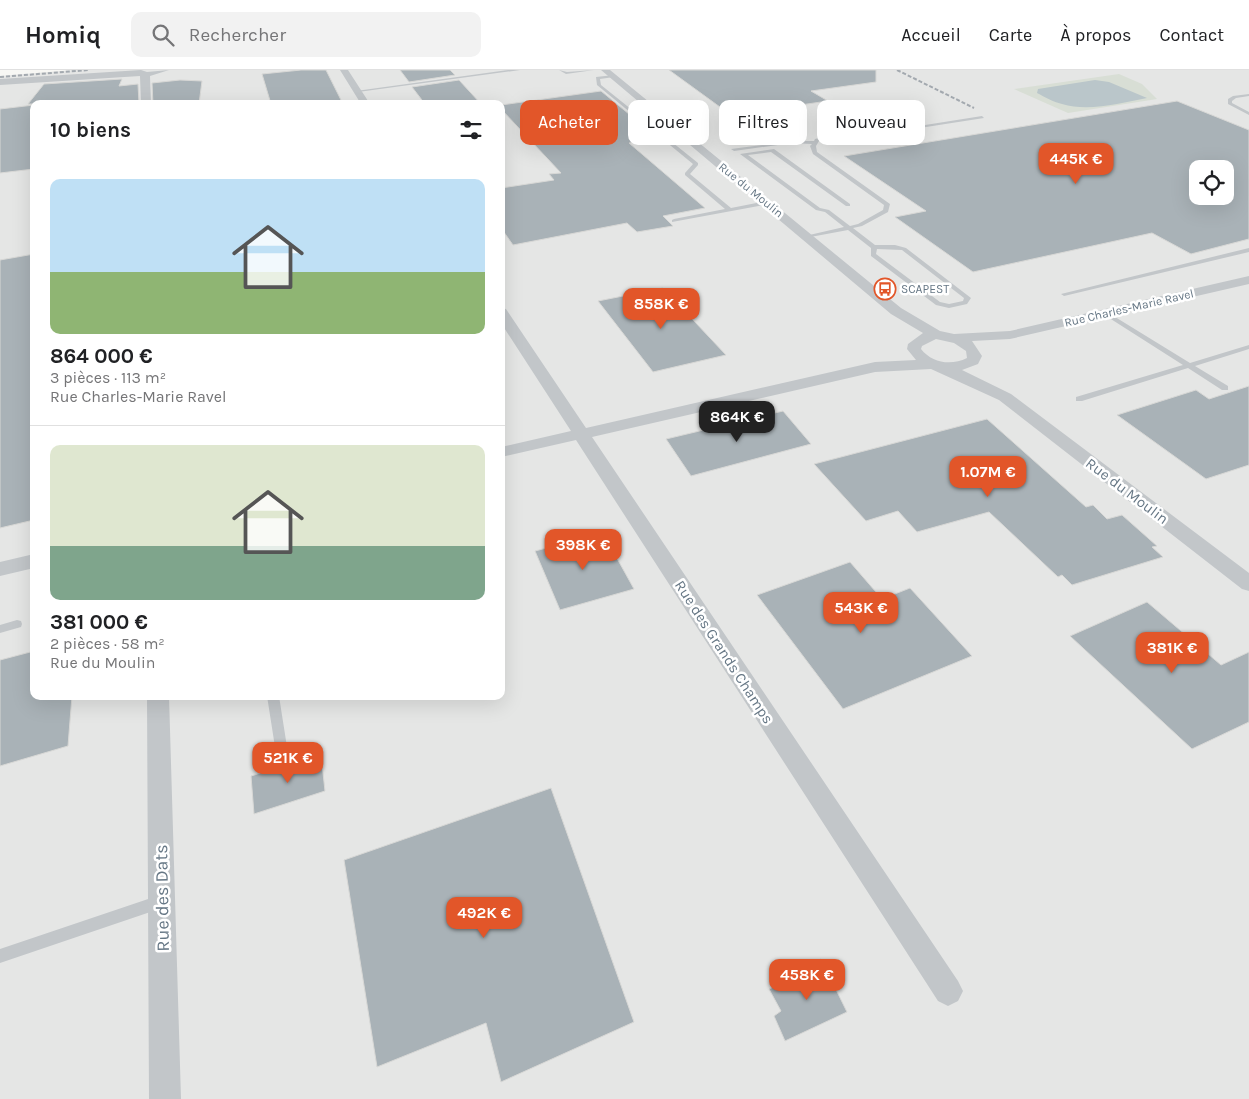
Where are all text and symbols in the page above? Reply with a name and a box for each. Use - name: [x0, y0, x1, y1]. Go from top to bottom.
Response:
- search box: [131, 12, 481, 57]
- text: Homiq: [25, 21, 101, 49]
- icon: search: [149, 21, 177, 49]
- text: Rechercher: [189, 24, 286, 46]
- text: Accueil: [901, 24, 961, 46]
- text: Carte: [989, 24, 1032, 46]
- text: À propos: [1060, 24, 1132, 46]
- text: Contact: [1160, 24, 1224, 46]
- chip: Acheter: [520, 100, 618, 145]
- chip: Louer: [628, 100, 709, 145]
- chip: Filtres: [719, 100, 807, 145]
- chip: Nouveau: [817, 100, 925, 145]
- icon: filters: [457, 116, 485, 144]
- text: 10 biens: [50, 118, 131, 142]
- pin: 445K €: [1035, 142, 1117, 185]
- text: 445K €: [1050, 149, 1103, 168]
- street label: Rue du Moulin: [716, 160, 786, 220]
- map controls: [1189, 160, 1234, 205]
- button: locate: [1189, 160, 1234, 205]
- icon: home: [223, 212, 313, 302]
- bus stop icon: SCAPEST: [873, 277, 897, 301]
- place label: SCAPEST: [901, 282, 949, 296]
- street label: Rue Charles-Marie Ravel: [1063, 286, 1195, 330]
- pin: 858K €: [620, 288, 702, 330]
- text: 858K €: [634, 294, 688, 313]
- text: 864 000 €: [50, 344, 153, 368]
- text: 3 pièces · 113 m²: [50, 368, 166, 387]
- text: Rue Charles-Marie Ravel: [50, 387, 227, 406]
- pin: 864K €: [696, 400, 778, 443]
- text: 864K €: [710, 407, 764, 426]
- street label: Rue du Moulin: [1082, 454, 1172, 528]
- pin: 1.07M €: [942, 456, 1034, 498]
- text: 1.07M €: [960, 462, 1016, 481]
- icon: home: [223, 477, 313, 567]
- pin: 398K €: [542, 528, 624, 571]
- text: 398K €: [556, 535, 610, 554]
- street label: Rue des Grands Champs: [671, 577, 777, 727]
- pin: 543K €: [820, 592, 902, 634]
- text: 543K €: [834, 598, 888, 617]
- text: 381 000 €: [50, 610, 148, 634]
- pin: 381K €: [1131, 632, 1213, 674]
- text: 2 pièces · 58 m²: [50, 634, 165, 653]
- text: 381K €: [1147, 638, 1197, 657]
- text: Rue du Moulin: [50, 653, 155, 672]
- pin: 521K €: [247, 742, 329, 784]
- text: 521K €: [263, 748, 313, 767]
- street label: Rue des Dats: [150, 844, 174, 952]
- pin: 492K €: [443, 896, 525, 939]
- text: 492K €: [457, 903, 511, 922]
- pin: 458K €: [766, 958, 848, 1001]
- text: 458K €: [780, 965, 834, 984]

